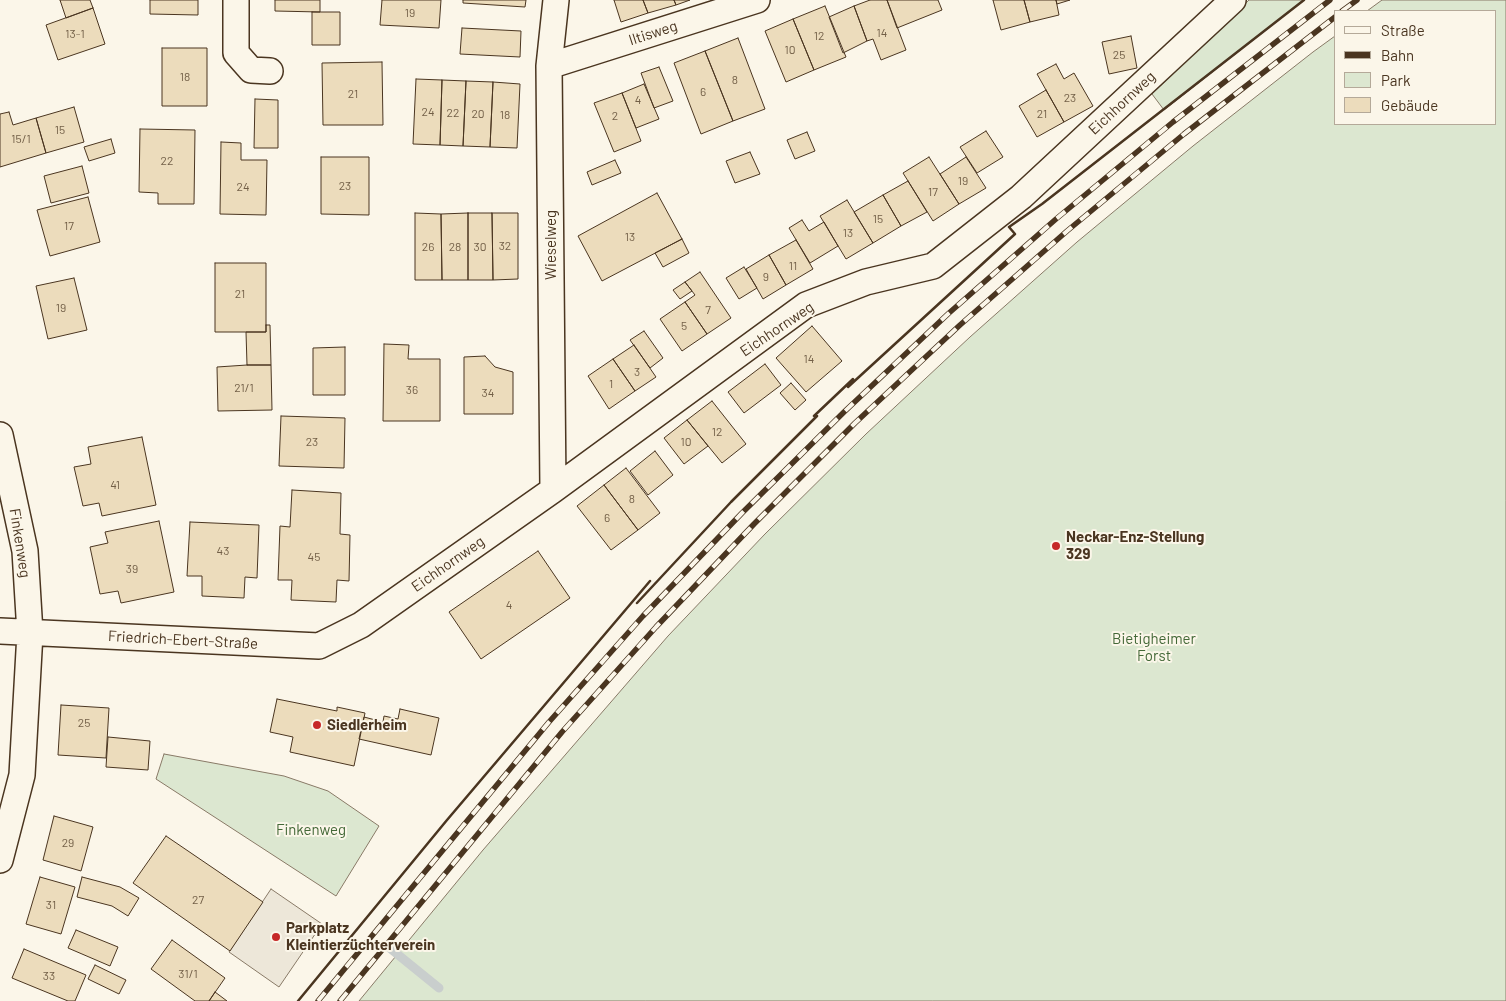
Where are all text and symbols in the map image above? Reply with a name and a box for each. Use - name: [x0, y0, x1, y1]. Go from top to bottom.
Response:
- house number: 19: [405, 6, 415, 20]
- legend: [1334, 10, 1496, 125]
- street label: Iltisweg: [626, 17, 680, 49]
- text: Straße: [1381, 21, 1425, 39]
- house number: 14: [877, 26, 887, 40]
- house number: 13-1: [65, 27, 85, 41]
- house number: 12: [814, 29, 824, 43]
- house number: 10: [785, 43, 795, 57]
- text: Bahn: [1381, 46, 1414, 64]
- house number: 25: [1113, 48, 1125, 62]
- street label: Eichhornweg: [1085, 67, 1159, 139]
- house number: 18: [180, 70, 190, 84]
- text: Park: [1381, 71, 1410, 89]
- house number: 8: [732, 73, 738, 87]
- house number: 6: [700, 85, 706, 99]
- house number: 21: [348, 87, 358, 101]
- house number: 23: [1064, 91, 1076, 105]
- house number: 4: [635, 93, 641, 107]
- text: Gebäude: [1381, 96, 1438, 114]
- house number: 24: [421, 105, 435, 119]
- house number: 22: [447, 106, 459, 120]
- house number: 20: [471, 107, 485, 121]
- house number: 21: [1037, 107, 1047, 121]
- house number: 18: [500, 108, 510, 122]
- house number: 2: [612, 109, 618, 123]
- house number: 15: [55, 123, 65, 137]
- house number: 15/1: [11, 132, 31, 146]
- house number: 22: [161, 154, 173, 168]
- house number: 19: [958, 174, 968, 188]
- house number: 23: [339, 179, 351, 193]
- house number: 24: [236, 180, 250, 194]
- house number: 17: [928, 185, 938, 199]
- street label: Wieselweg: [542, 210, 560, 280]
- house number: 15: [873, 212, 883, 226]
- house number: 17: [64, 219, 74, 233]
- house number: 13: [843, 226, 853, 240]
- house number: 13: [625, 230, 635, 244]
- house number: 32: [499, 239, 511, 253]
- house number: 26: [422, 240, 434, 254]
- house number: 28: [449, 240, 461, 254]
- house number: 30: [474, 240, 486, 254]
- house number: 11: [789, 259, 797, 273]
- house number: 9: [763, 270, 769, 284]
- house number: 21: [235, 287, 245, 301]
- street label: Eichhornweg: [737, 298, 817, 360]
- house number: 19: [56, 301, 66, 315]
- house number: 7: [705, 303, 711, 317]
- house number: 5: [681, 319, 687, 333]
- house number: 14: [804, 352, 814, 366]
- house number: 3: [634, 365, 640, 379]
- house number: 1: [609, 377, 613, 391]
- house number: 21/1: [234, 381, 254, 395]
- house number: 36: [406, 383, 418, 397]
- house number: 34: [482, 386, 494, 400]
- house number: 12: [712, 425, 722, 439]
- house number: 23: [306, 435, 318, 449]
- house number: 10: [681, 435, 691, 449]
- house number: 41: [110, 478, 120, 492]
- house number: 8: [629, 492, 635, 506]
- street label: Finkenweg: [6, 507, 34, 579]
- house number: 6: [604, 511, 610, 525]
- place label: Neckar-Enz-Stellung 329: [1066, 528, 1204, 563]
- street label: Eichhornweg: [408, 532, 488, 596]
- marker: Neckar-Enz-Stellung 329: [1050, 540, 1062, 552]
- house number: 43: [217, 544, 229, 558]
- house number: 45: [308, 550, 320, 564]
- house number: 39: [126, 562, 138, 576]
- house number: 4: [506, 598, 512, 612]
- street label: Friedrich-Ebert-Straße: [107, 627, 259, 653]
- park label: Bietigheimer Forst: [1112, 630, 1196, 665]
- house number: 25: [78, 716, 90, 730]
- place label: Siedlerheim: [327, 716, 407, 734]
- marker: Siedlerheim: [311, 719, 323, 731]
- park label: Finkenweg: [276, 821, 346, 839]
- house number: 29: [62, 836, 74, 850]
- house number: 27: [192, 893, 204, 907]
- house number: 31: [46, 898, 56, 912]
- place label: Parkplatz Kleintierzüchterverein: [286, 919, 435, 954]
- marker: Parkplatz Kleintierzüchterverein: [270, 931, 282, 943]
- house number: 31/1: [178, 967, 198, 981]
- house number: 33: [43, 969, 55, 983]

